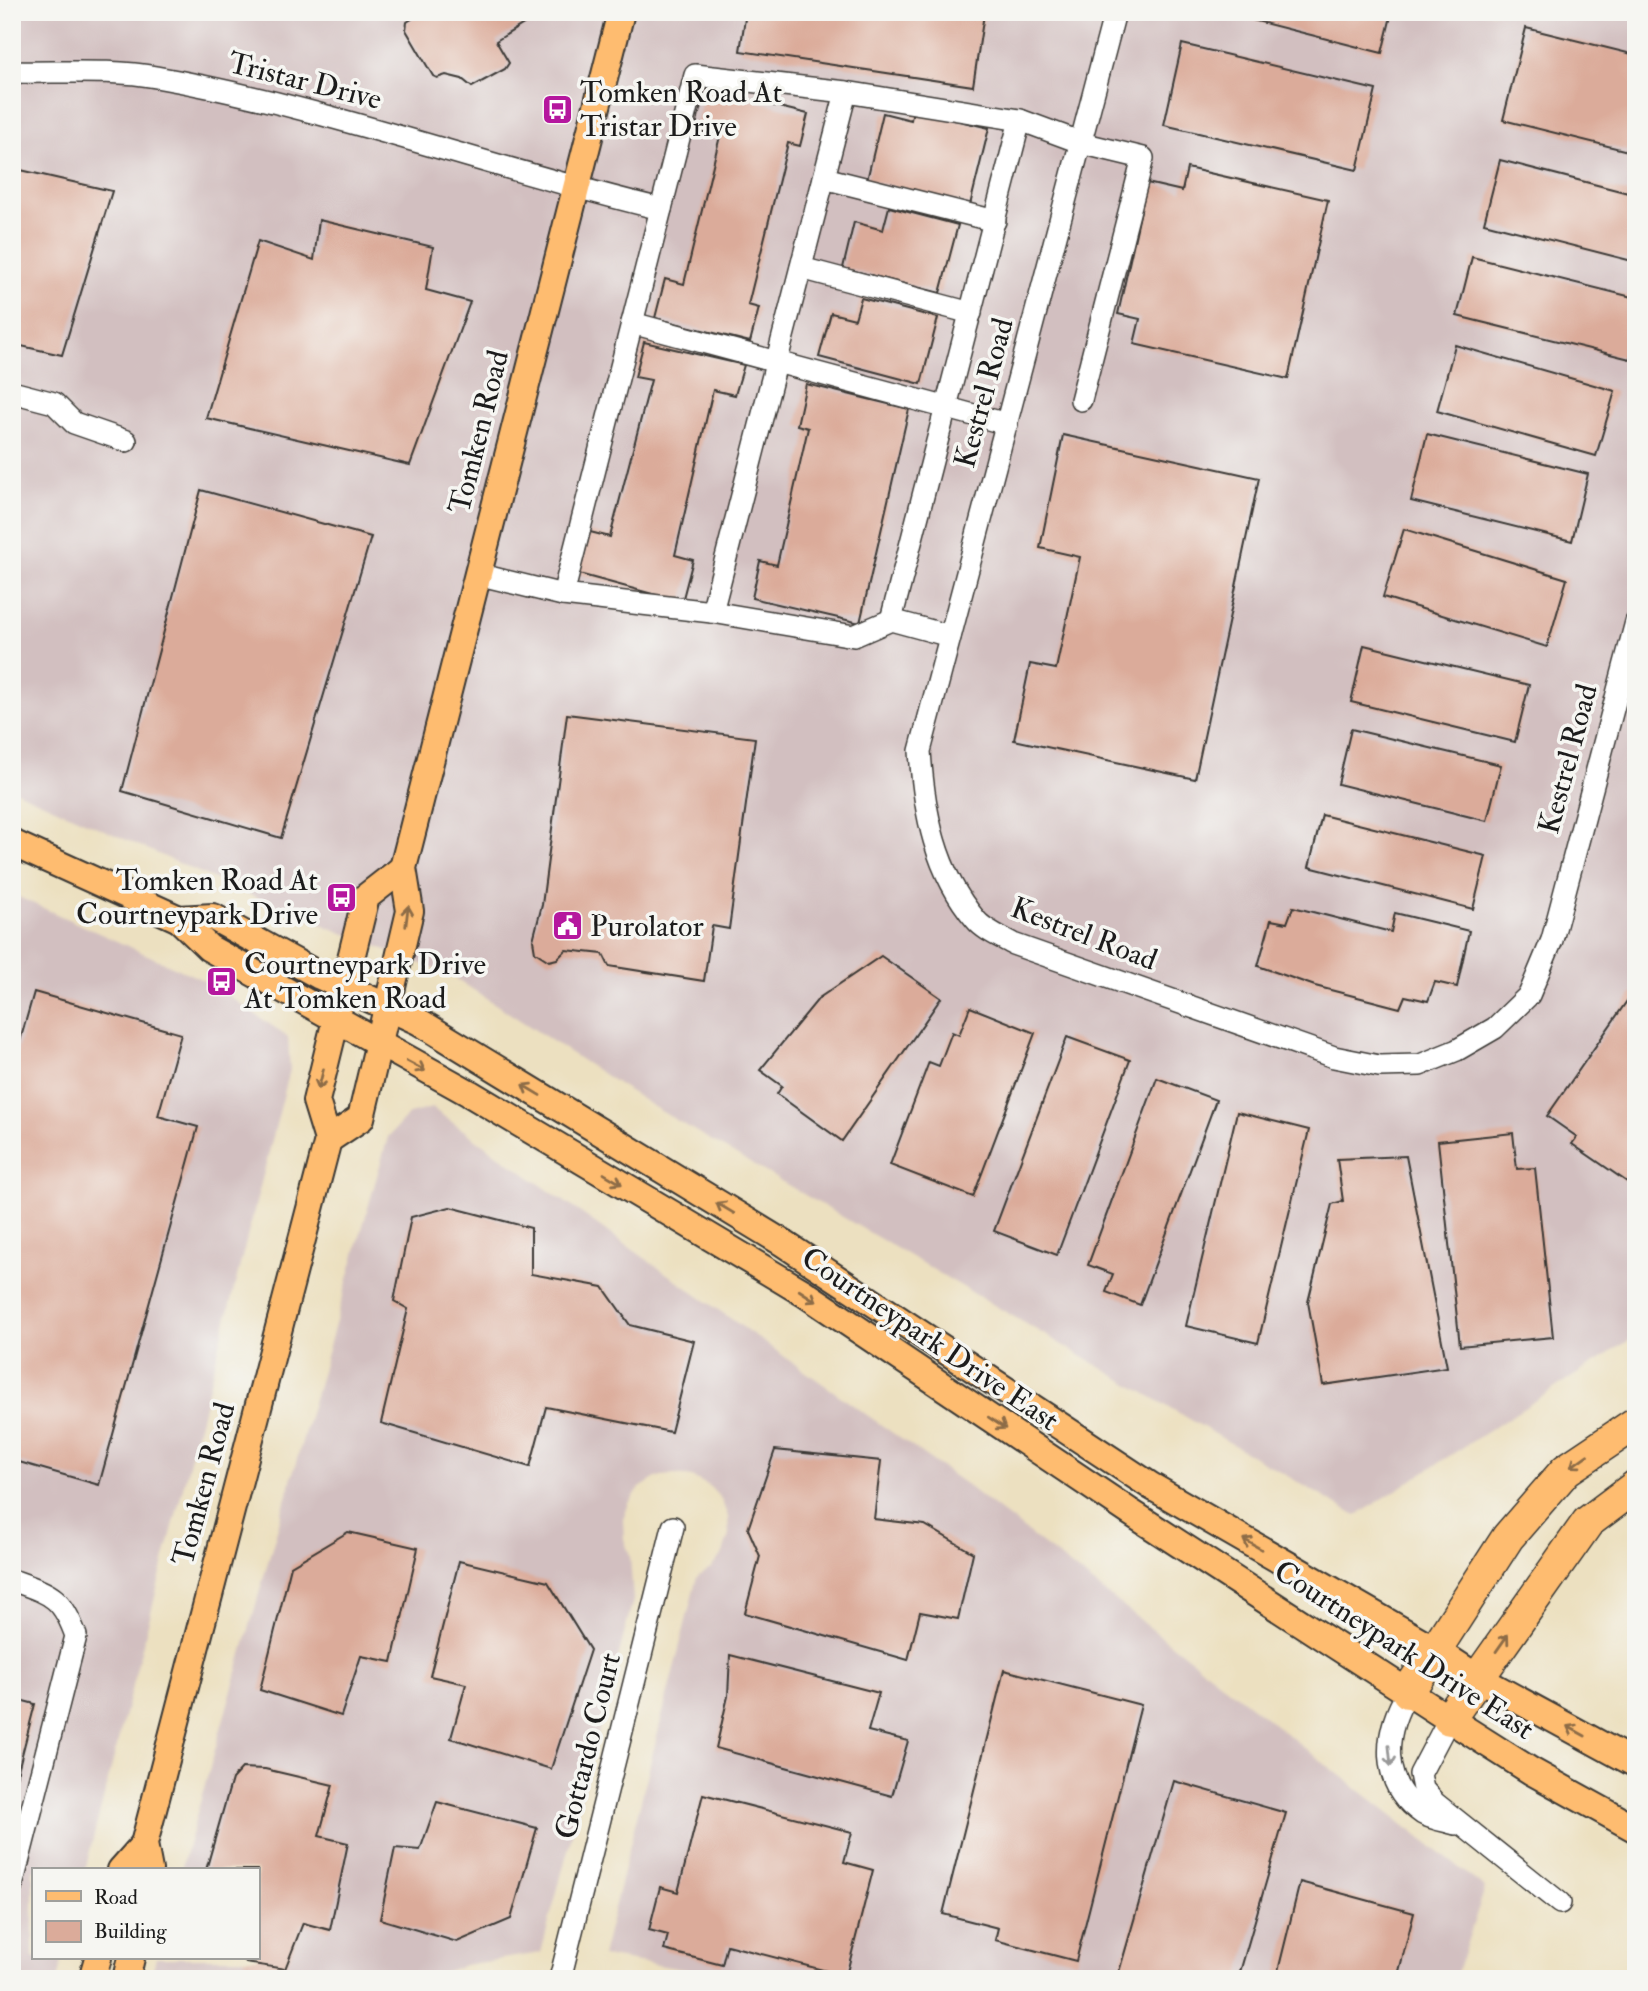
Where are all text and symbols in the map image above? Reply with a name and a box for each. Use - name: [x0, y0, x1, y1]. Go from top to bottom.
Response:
- street label: Tristar Drive: [224, 44, 386, 118]
- place label: Tomken Road At Tristar Drive: [580, 74, 782, 145]
- bus stop icon: Tomken Road At Tristar Drive: [540, 92, 574, 126]
- street label: Kestrel Road: [946, 314, 1022, 472]
- street label: Tomken Road: [441, 346, 517, 518]
- street label: Kestrel Road: [1530, 680, 1606, 838]
- place label: Tomken Road At Courtneypark Drive: [76, 862, 318, 933]
- bus stop icon: Tomken Road At Courtneypark Drive: [324, 880, 358, 914]
- street label: Kestrel Road: [1006, 889, 1162, 979]
- one-way arrow: [401, 905, 414, 928]
- place label: Purolator: [590, 908, 704, 945]
- public building icon: Purolator: [550, 909, 584, 943]
- place label: Courtneypark Drive At Tomken Road: [243, 946, 486, 1017]
- bus stop icon: Courtneypark Drive At Tomken Road: [204, 964, 238, 998]
- one-way arrow: [405, 1059, 426, 1073]
- one-way arrow: [314, 1067, 327, 1090]
- one-way arrow: [521, 1082, 541, 1096]
- one-way arrow: [603, 1172, 623, 1186]
- one-way arrow: [716, 1201, 736, 1215]
- street label: Courtneypark Drive East: [794, 1239, 1066, 1439]
- one-way arrow: [798, 1289, 817, 1304]
- street label: Tomken Road: [165, 1398, 244, 1569]
- one-way arrow: [987, 1416, 1006, 1430]
- one-way arrow: [1570, 1453, 1589, 1468]
- one-way arrow: [1242, 1537, 1262, 1551]
- street label: Courtneypark Drive East: [1267, 1552, 1541, 1748]
- one-way arrow: [1495, 1634, 1509, 1653]
- street label: Gottardo Court: [547, 1649, 629, 1843]
- one-way arrow: [1566, 1724, 1587, 1737]
- one-way arrow: [1383, 1744, 1396, 1767]
- legend: [32, 1868, 259, 1960]
- text: Road: [94, 1884, 139, 1911]
- text: Building: [94, 1918, 167, 1945]

